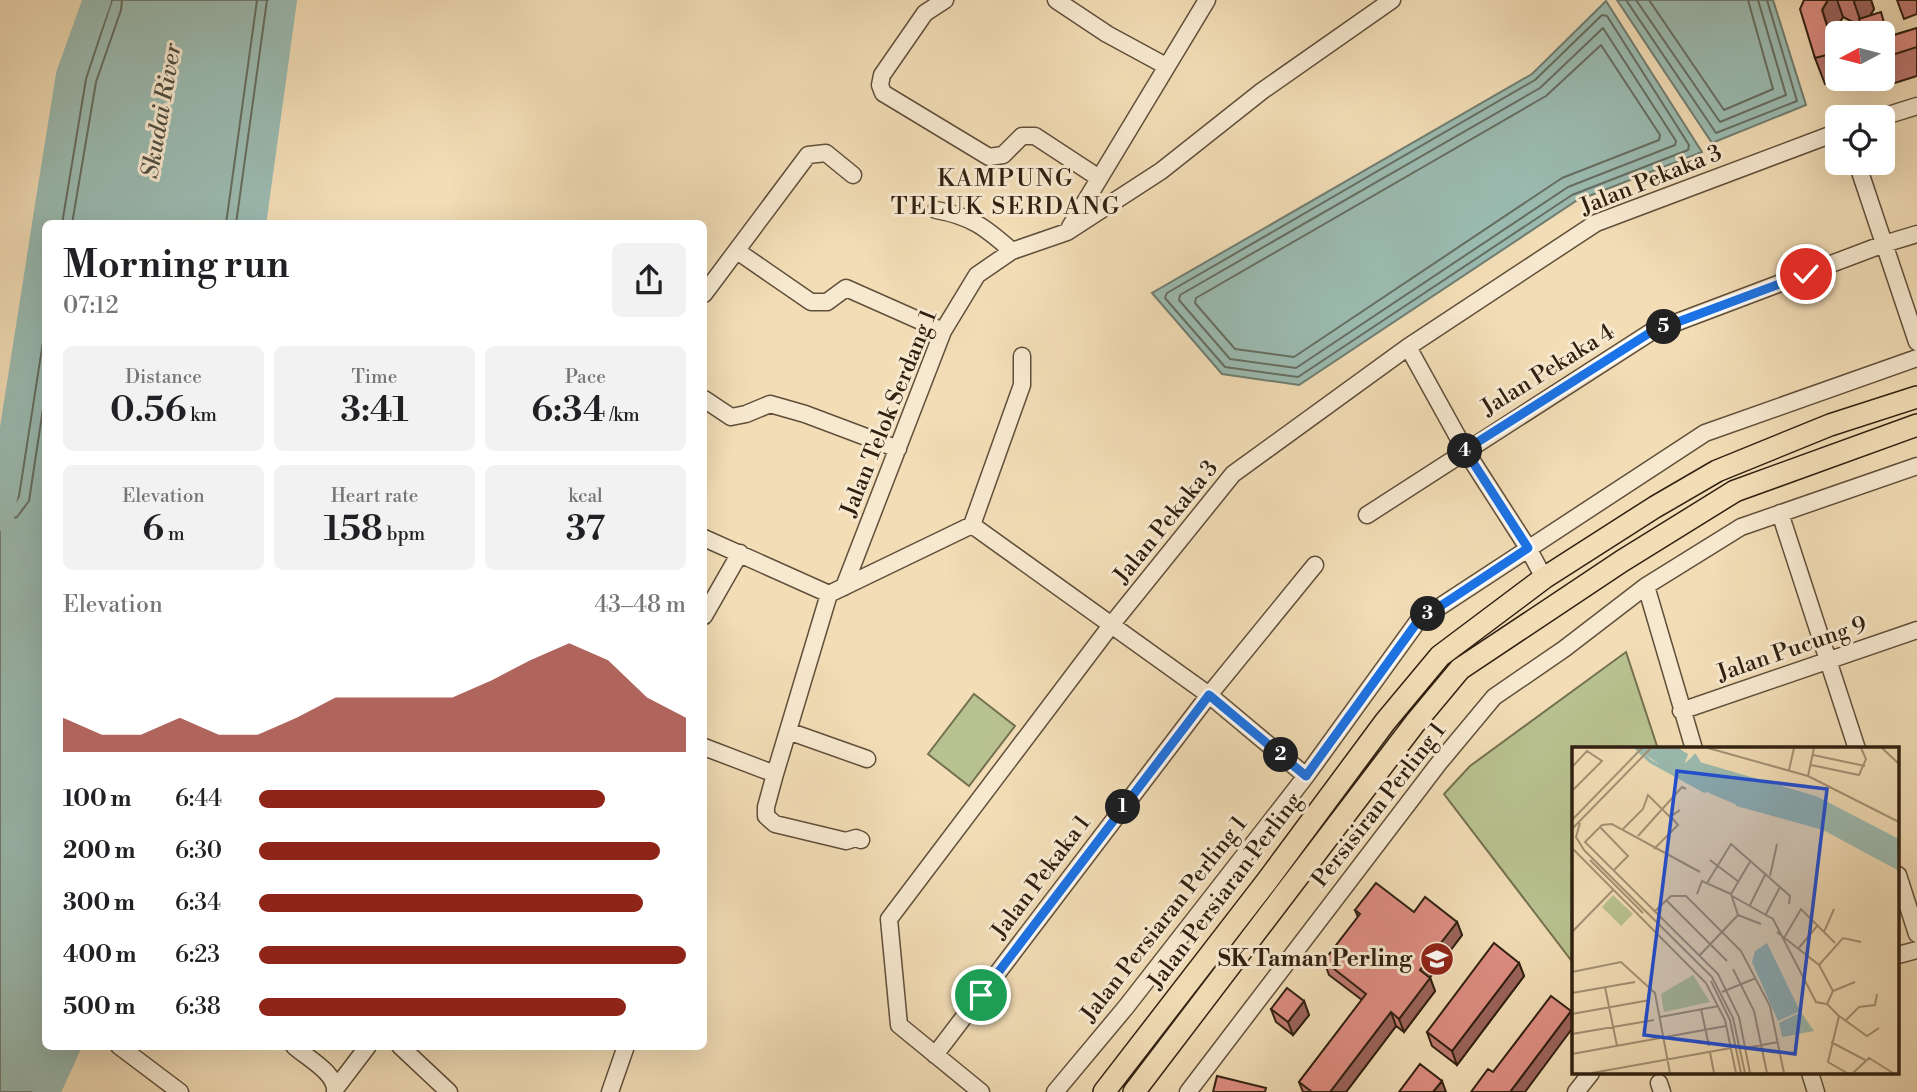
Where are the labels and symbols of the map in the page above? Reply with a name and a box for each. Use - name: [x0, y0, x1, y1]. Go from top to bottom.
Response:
- north arrow: [1825, 21, 1895, 91]
- water label: Skudai River: [135, 40, 189, 181]
- street label: Jalan Pekaka 3: [1575, 139, 1726, 222]
- district label: KAMPUNG TELUK SERDANG: [891, 164, 1121, 222]
- pin: [1776, 244, 1836, 304]
- street label: Jalan Telok Serdang 1: [834, 306, 943, 521]
- pin: 5: [1646, 310, 1682, 344]
- street label: Jalan Pekaka 4: [1476, 318, 1620, 423]
- pin: 4: [1448, 434, 1482, 468]
- street label: Jalan Pekaka 3: [1107, 455, 1224, 590]
- pin: 3: [1410, 596, 1446, 632]
- street label: Jalan Pucung 9: [1713, 610, 1871, 688]
- street label: Persisiran Perling 1: [1306, 717, 1452, 893]
- pin: 2: [1264, 738, 1298, 772]
- inset map: [1572, 747, 1899, 1074]
- street label: Jalan Persiaran Perling: [1141, 787, 1308, 996]
- pin: 1: [1106, 790, 1140, 824]
- street label: Jalan Pekaka 1: [985, 810, 1097, 945]
- street label: Jalan Persiaran Perling 1: [1074, 810, 1253, 1028]
- school or university icon: SK Taman Perling: [1418, 940, 1456, 978]
- place label: SK Taman Perling: [1218, 945, 1413, 973]
- pin: [951, 965, 1011, 1025]

